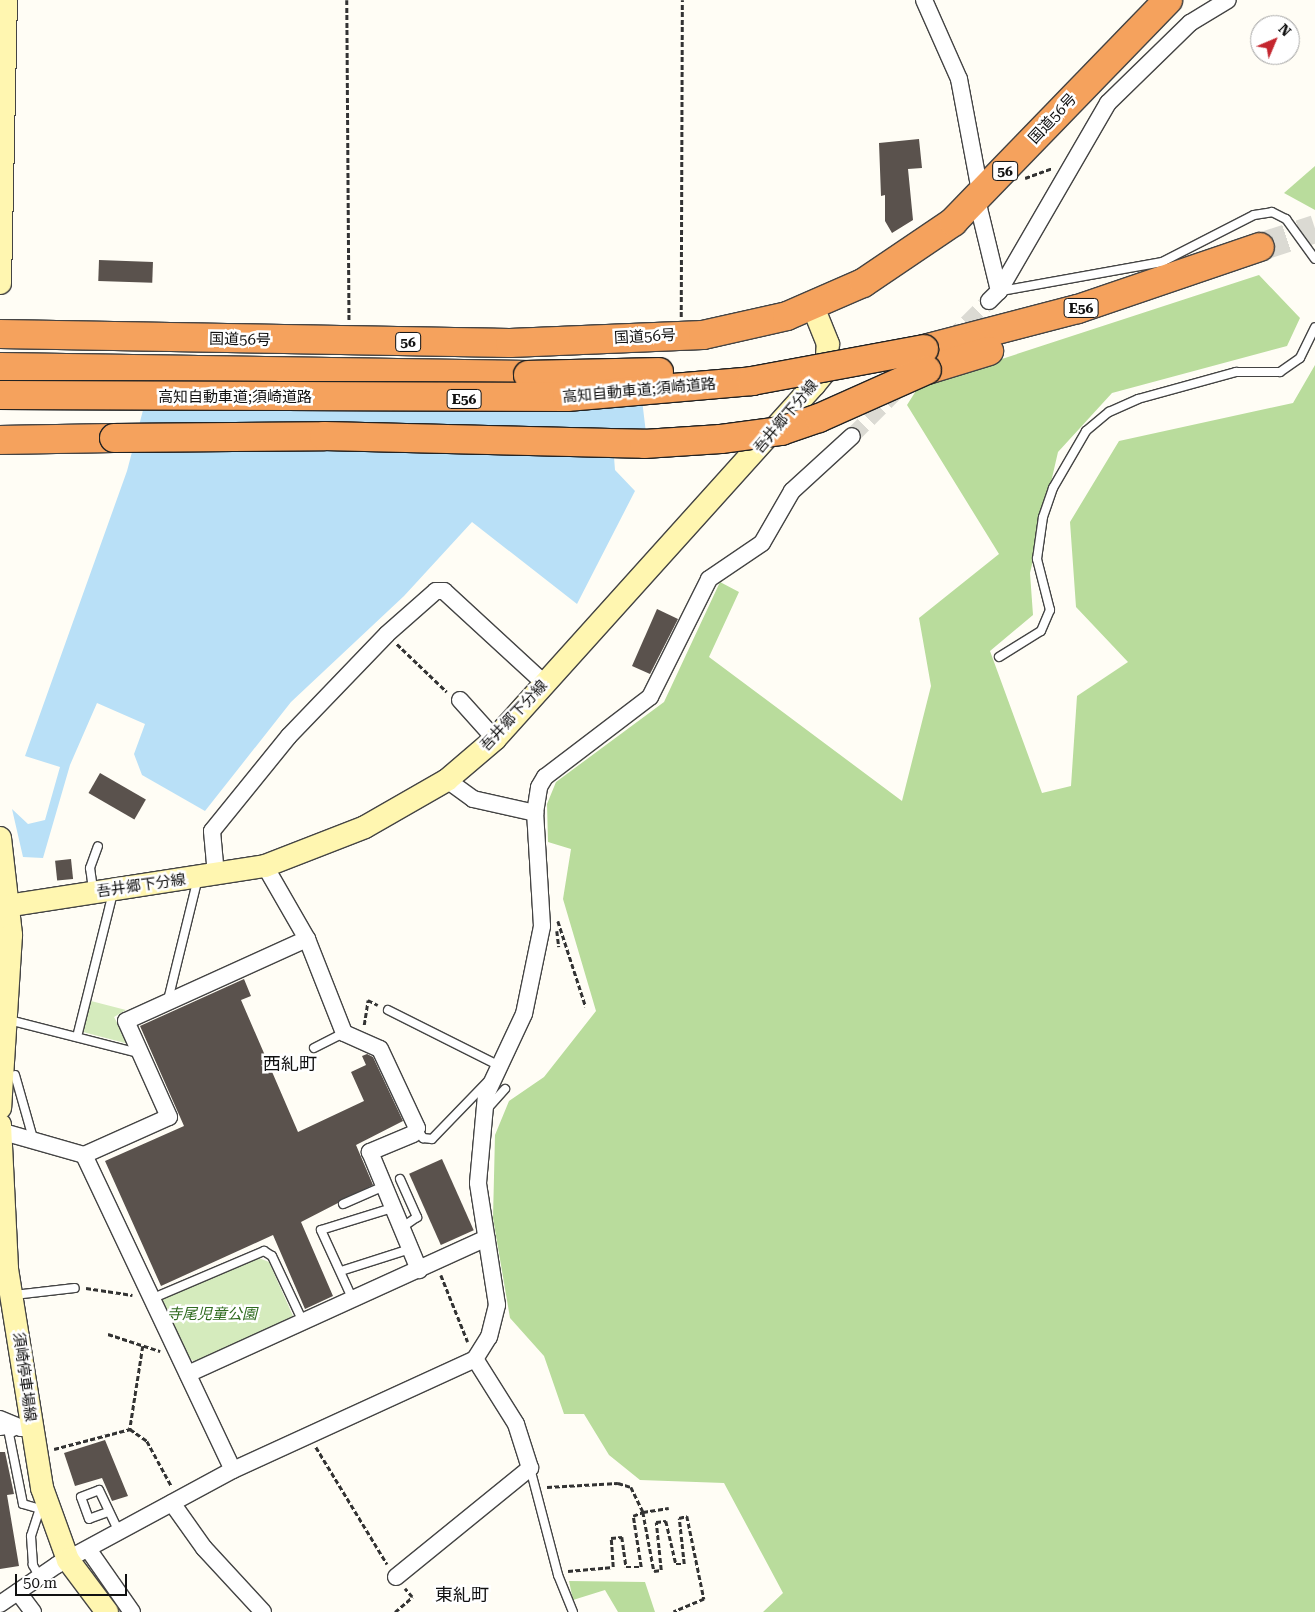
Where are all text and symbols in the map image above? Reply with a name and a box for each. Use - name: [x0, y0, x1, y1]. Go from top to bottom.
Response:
- north arrow: [1250, 15, 1300, 65]
- text: N: [1275, 21, 1294, 40]
- street label: 国道56号: [1025, 90, 1081, 148]
- road number: 56: [991, 160, 1019, 182]
- road number: E56: [1064, 296, 1098, 320]
- street label: 国道56号: [614, 326, 676, 348]
- street label: 国道56号: [209, 330, 271, 350]
- road number: 56: [394, 331, 422, 354]
- street label: 高知自動車道;須崎道路: [561, 375, 717, 407]
- street label: 吾井郷下分線: [750, 377, 822, 457]
- road number: E56: [446, 388, 482, 410]
- street label: 高知自動車道;須崎道路: [158, 389, 312, 407]
- street label: 吾井郷下分線: [477, 677, 551, 755]
- street label: 吾井郷下分線: [95, 871, 187, 901]
- district label: 西糺町: [263, 1053, 317, 1075]
- park label: 寺尾児童公園: [167, 1306, 257, 1324]
- street label: 須崎停車場線: [9, 1331, 39, 1423]
- scale bar: [18, 1564, 130, 1596]
- text: 50 m: [23, 1574, 57, 1592]
- district label: 東糺町: [435, 1584, 489, 1606]

